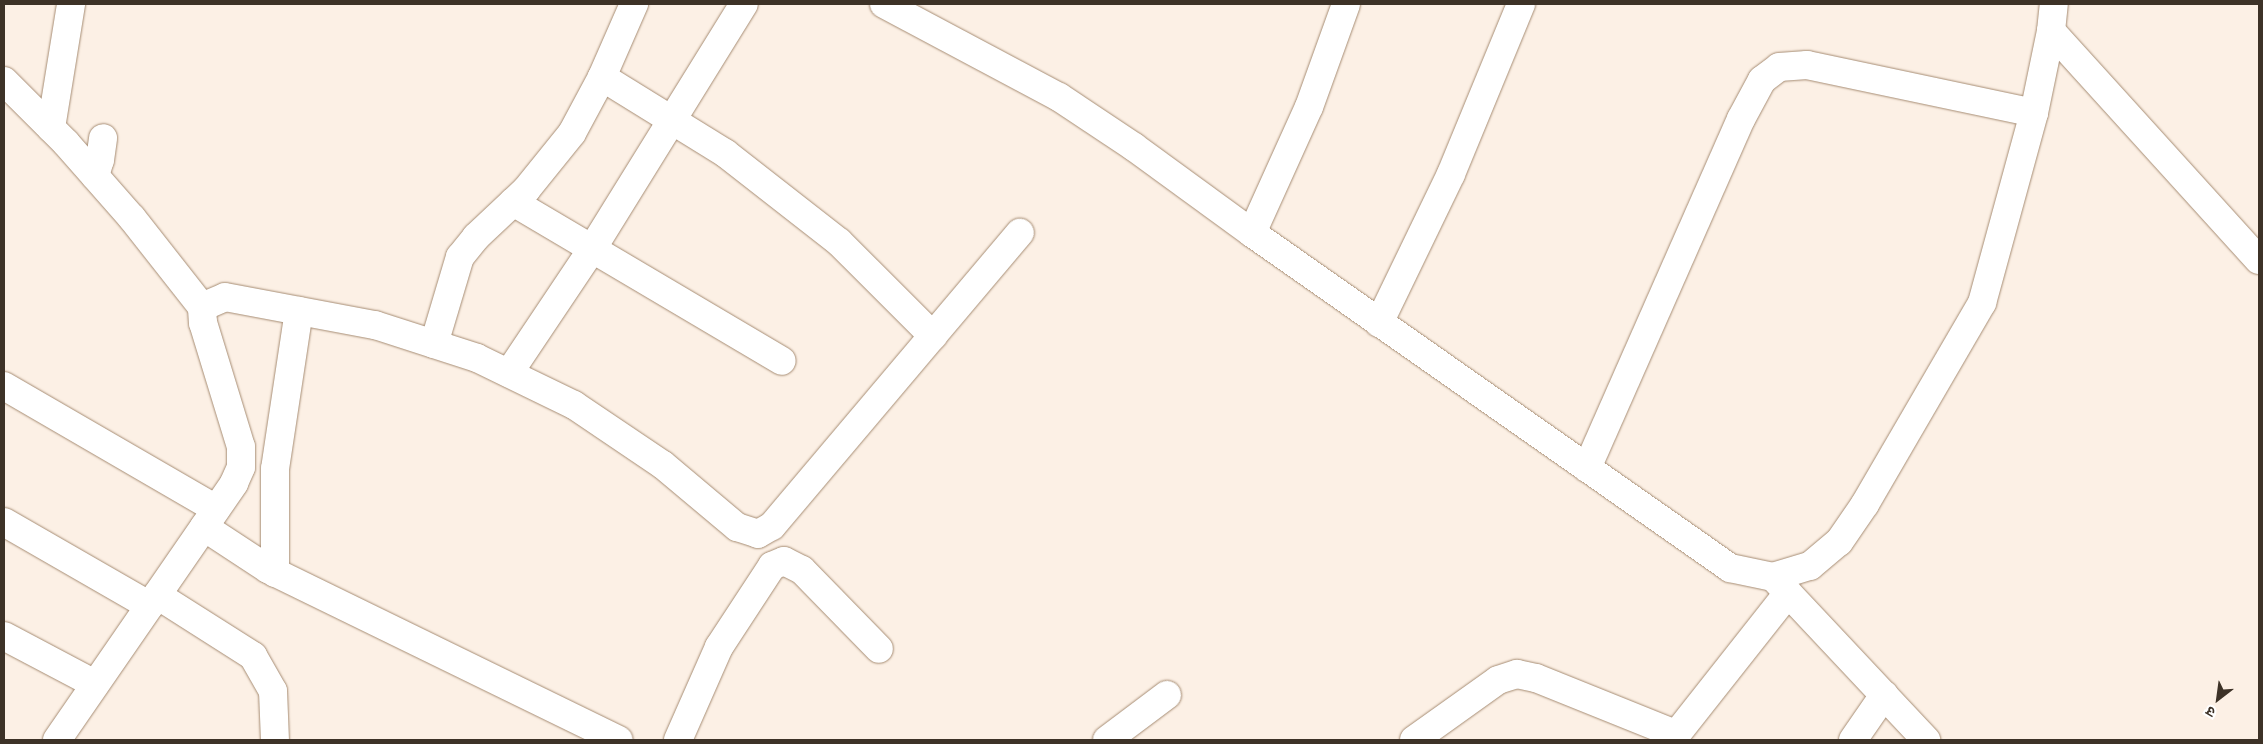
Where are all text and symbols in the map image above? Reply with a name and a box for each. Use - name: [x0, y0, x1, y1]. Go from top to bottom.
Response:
- north arrow: [2193, 674, 2243, 724]
- text: उ: [2202, 702, 2219, 722]

